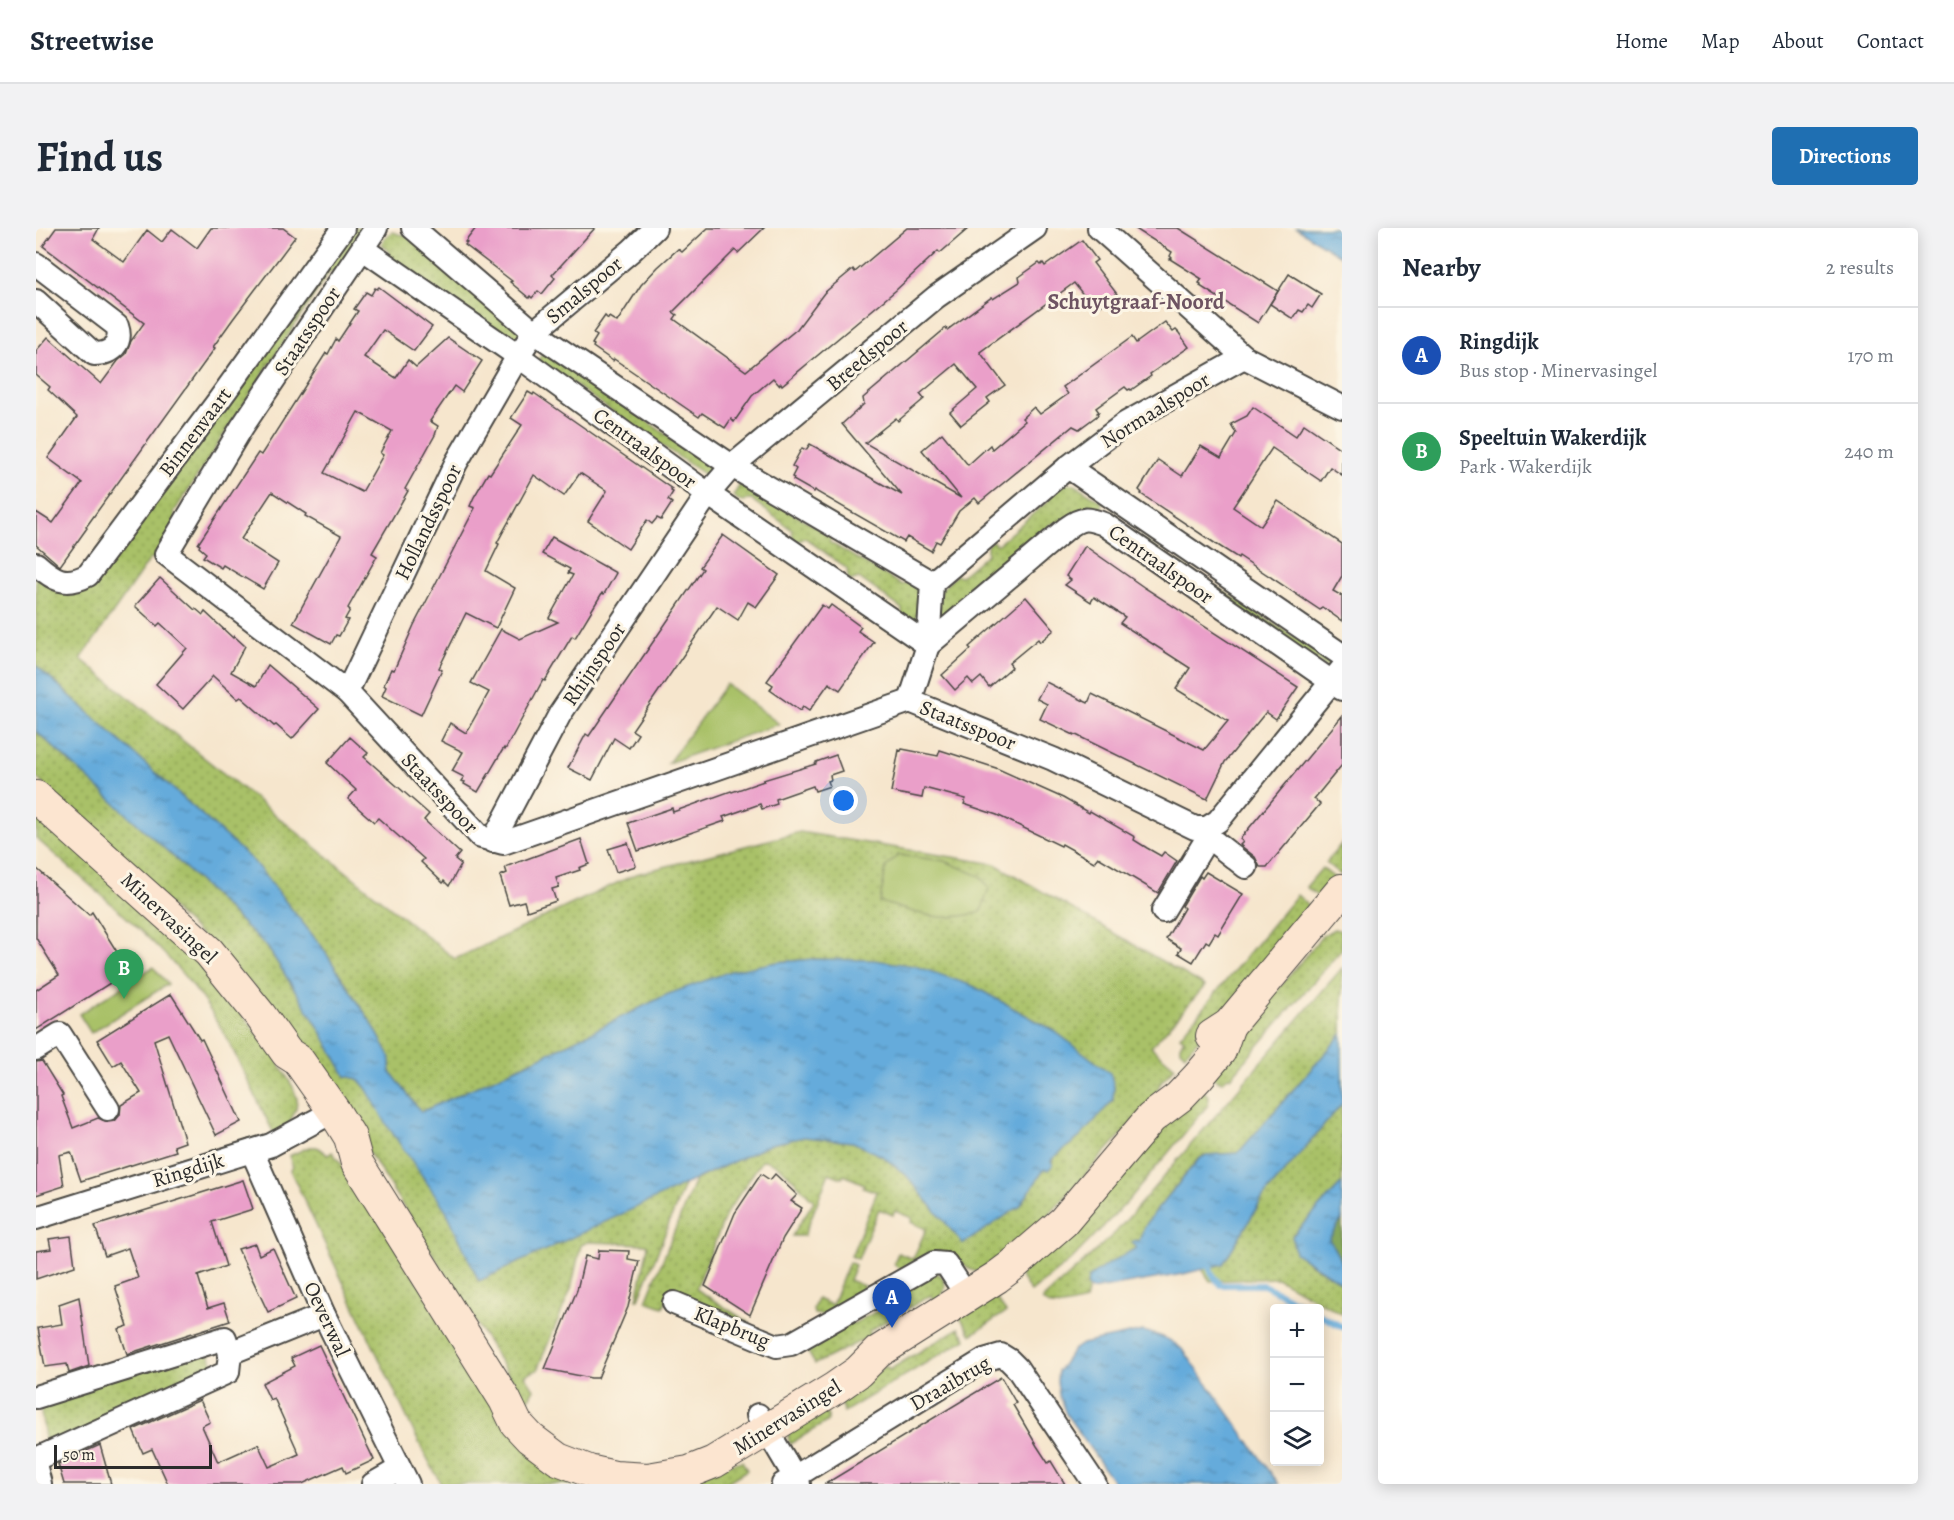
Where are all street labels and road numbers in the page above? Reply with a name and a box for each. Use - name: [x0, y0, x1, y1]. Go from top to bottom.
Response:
- street label: Smalspoor: [540, 250, 628, 330]
- street label: Staatsspoor: [267, 281, 347, 381]
- street label: Breedspoor: [820, 313, 914, 397]
- street label: Normaalspoor: [1095, 365, 1215, 455]
- street label: Binnenvaart: [152, 381, 238, 482]
- street label: Centraalspoor: [588, 401, 702, 495]
- street label: Hollandsspoor: [388, 459, 468, 585]
- street label: Centraalspoor: [1103, 518, 1219, 610]
- street label: Rhijnspoor: [556, 617, 632, 711]
- street label: Staatsspoor: [916, 693, 1020, 757]
- street label: Staatsspoor: [395, 746, 485, 840]
- street label: Minervasingel: [115, 866, 223, 970]
- street label: Ringdijk: [149, 1146, 228, 1194]
- street label: Oeverwal: [297, 1277, 357, 1361]
- street label: Klapbrug: [690, 1299, 775, 1355]
- street label: Draaibrug: [905, 1348, 996, 1417]
- street label: Minervasingel: [728, 1373, 846, 1461]

